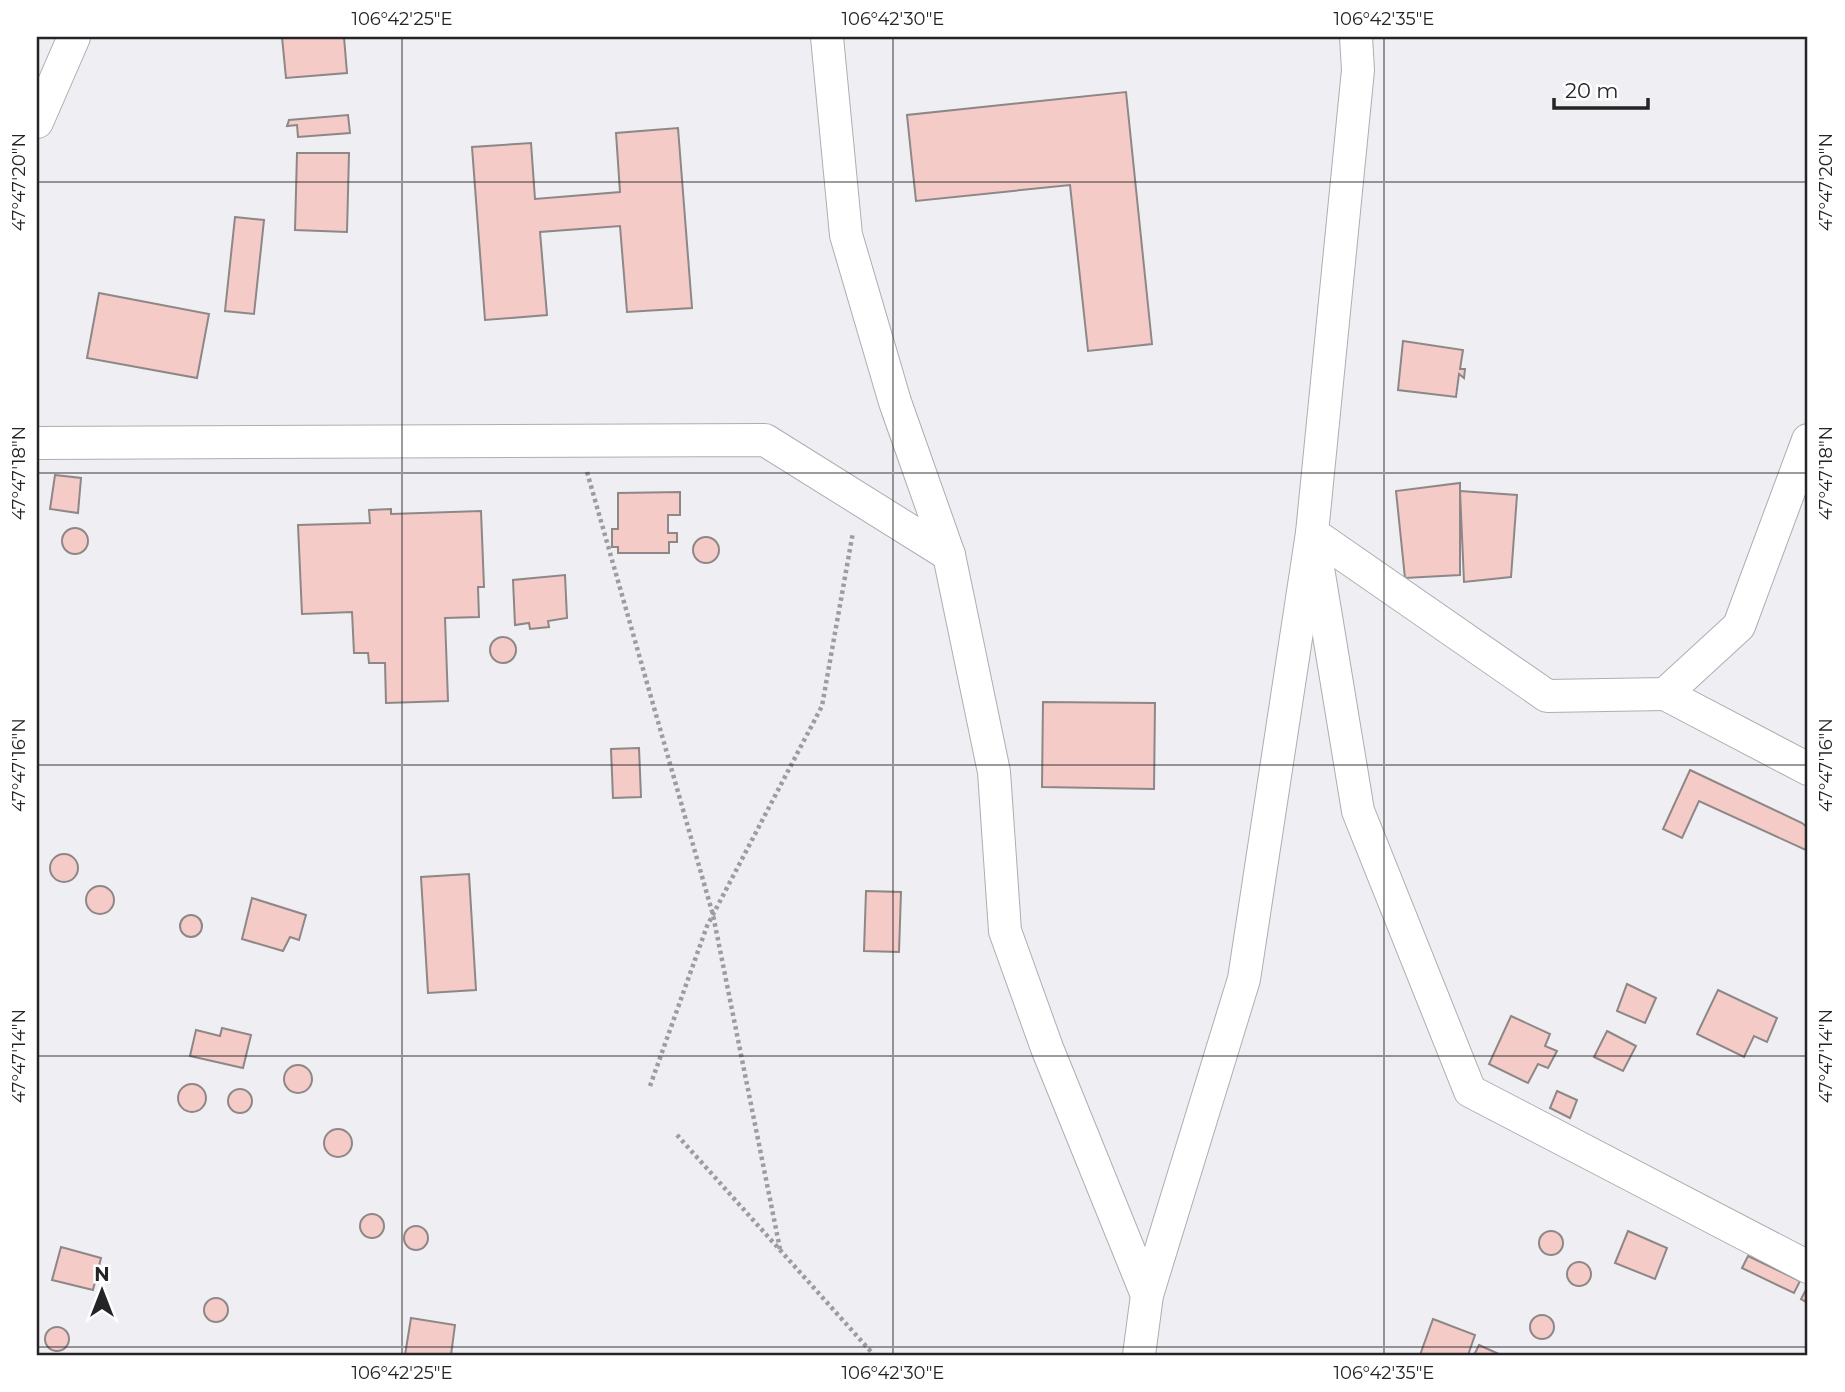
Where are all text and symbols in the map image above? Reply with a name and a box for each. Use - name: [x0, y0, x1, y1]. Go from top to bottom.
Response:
- text: 106°42'25"E: [351, 8, 453, 30]
- text: 106°42'30"E: [842, 8, 944, 30]
- text: 106°42'35"E: [1334, 8, 1434, 30]
- scale bar: [1554, 66, 1649, 110]
- text: 20 m: [1565, 78, 1619, 103]
- text: 47°47'20"N: [8, 133, 30, 231]
- text: 47°47'20"N: [1815, 133, 1837, 231]
- text: 47°47'18"N: [8, 426, 30, 520]
- text: 47°47'18"N: [1815, 426, 1837, 520]
- text: 47°47'16"N: [8, 718, 30, 812]
- text: 47°47'16"N: [1815, 718, 1837, 812]
- text: 47°47'14"N: [8, 1009, 30, 1103]
- text: 47°47'14"N: [1815, 1009, 1837, 1103]
- north arrow: [66, 1256, 136, 1326]
- text: N: [94, 1263, 110, 1286]
- text: 106°42'25"E: [351, 1362, 453, 1384]
- text: 106°42'30"E: [842, 1362, 944, 1384]
- text: 106°42'35"E: [1334, 1362, 1434, 1384]

